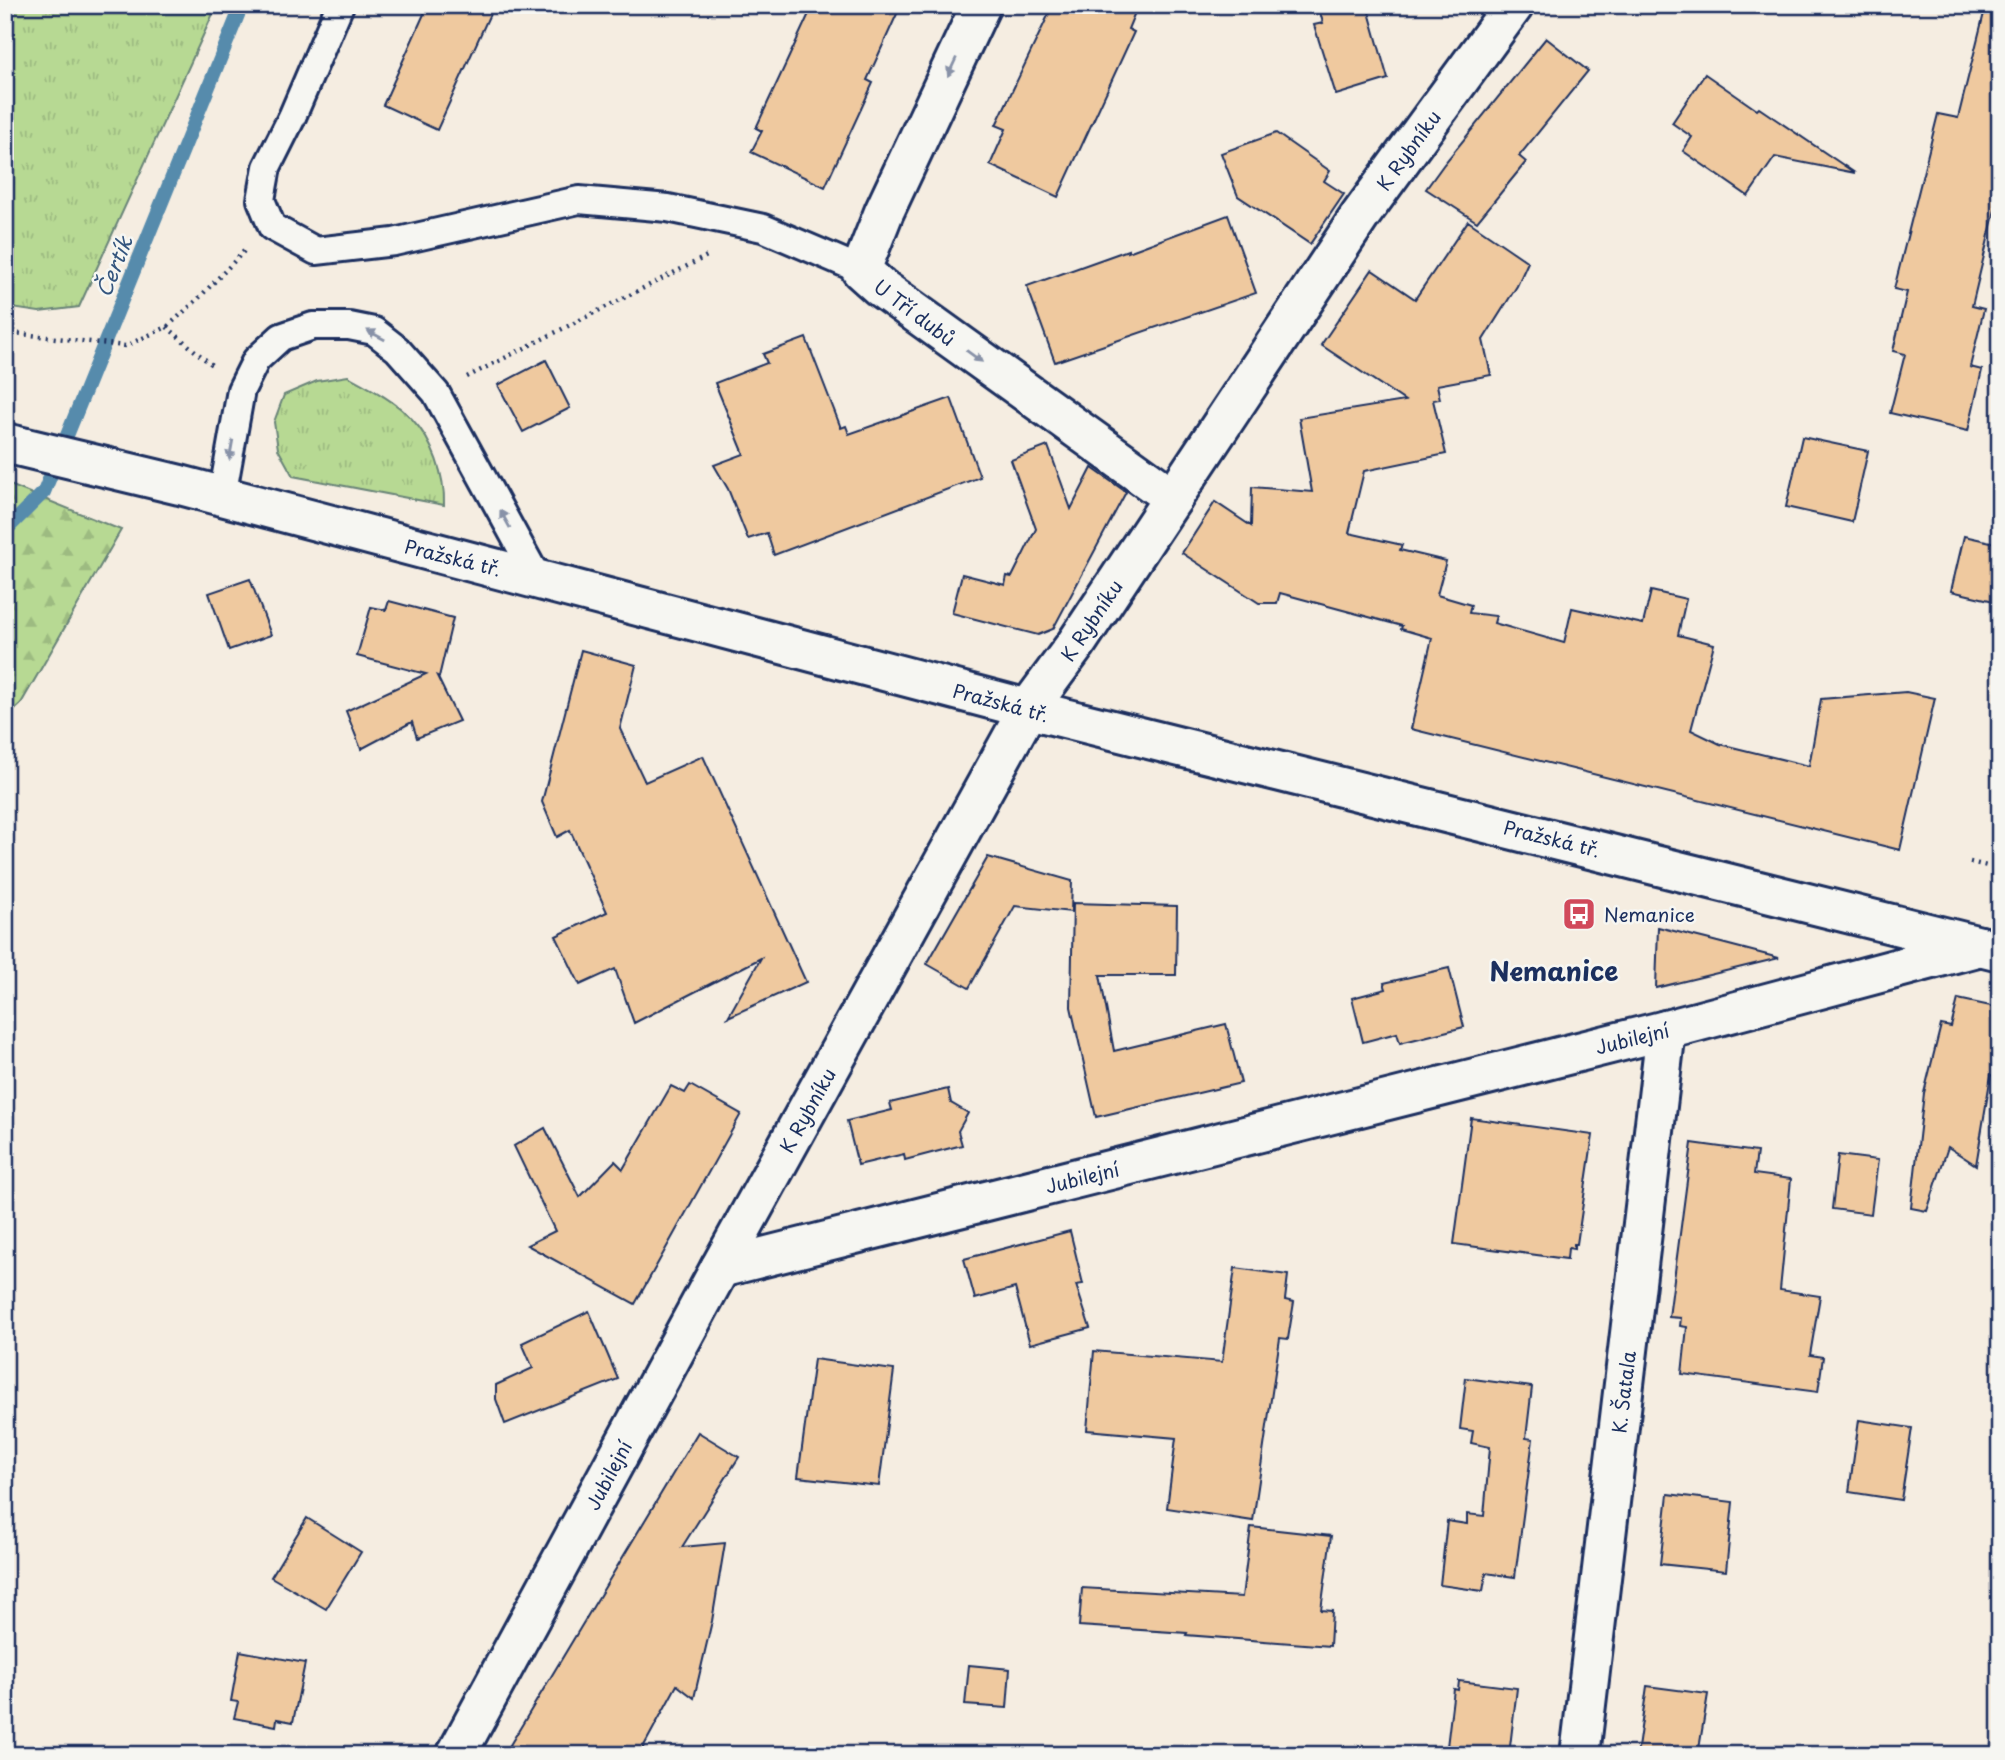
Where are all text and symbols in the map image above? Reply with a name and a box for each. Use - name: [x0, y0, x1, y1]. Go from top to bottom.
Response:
- one-way arrow: [946, 57, 958, 77]
- street label: K Rybníku: [1369, 104, 1447, 196]
- water label: Čertík: [86, 230, 140, 301]
- street label: U Tří dubů: [868, 272, 962, 352]
- one-way arrow: [367, 329, 386, 341]
- one-way arrow: [965, 348, 983, 362]
- one-way arrow: [225, 439, 236, 461]
- one-way arrow: [499, 509, 511, 528]
- street label: Pražská tř.: [402, 532, 504, 582]
- street label: K Rybníku: [1053, 573, 1129, 667]
- street label: Pražská tř.: [950, 676, 1052, 728]
- street label: Pražská tř.: [1501, 813, 1603, 863]
- bus stop icon: Nemanice: [1560, 895, 1598, 933]
- place label: Nemanice: [1604, 900, 1695, 928]
- district label: Nemanice: [1490, 951, 1618, 990]
- street label: Jubilejní: [1592, 1015, 1672, 1061]
- street label: K Rybníku: [772, 1062, 842, 1158]
- street label: Jubilejní: [1042, 1154, 1122, 1200]
- street label: K. Šatala: [1604, 1349, 1642, 1435]
- street label: Jubilejní: [578, 1435, 638, 1515]

